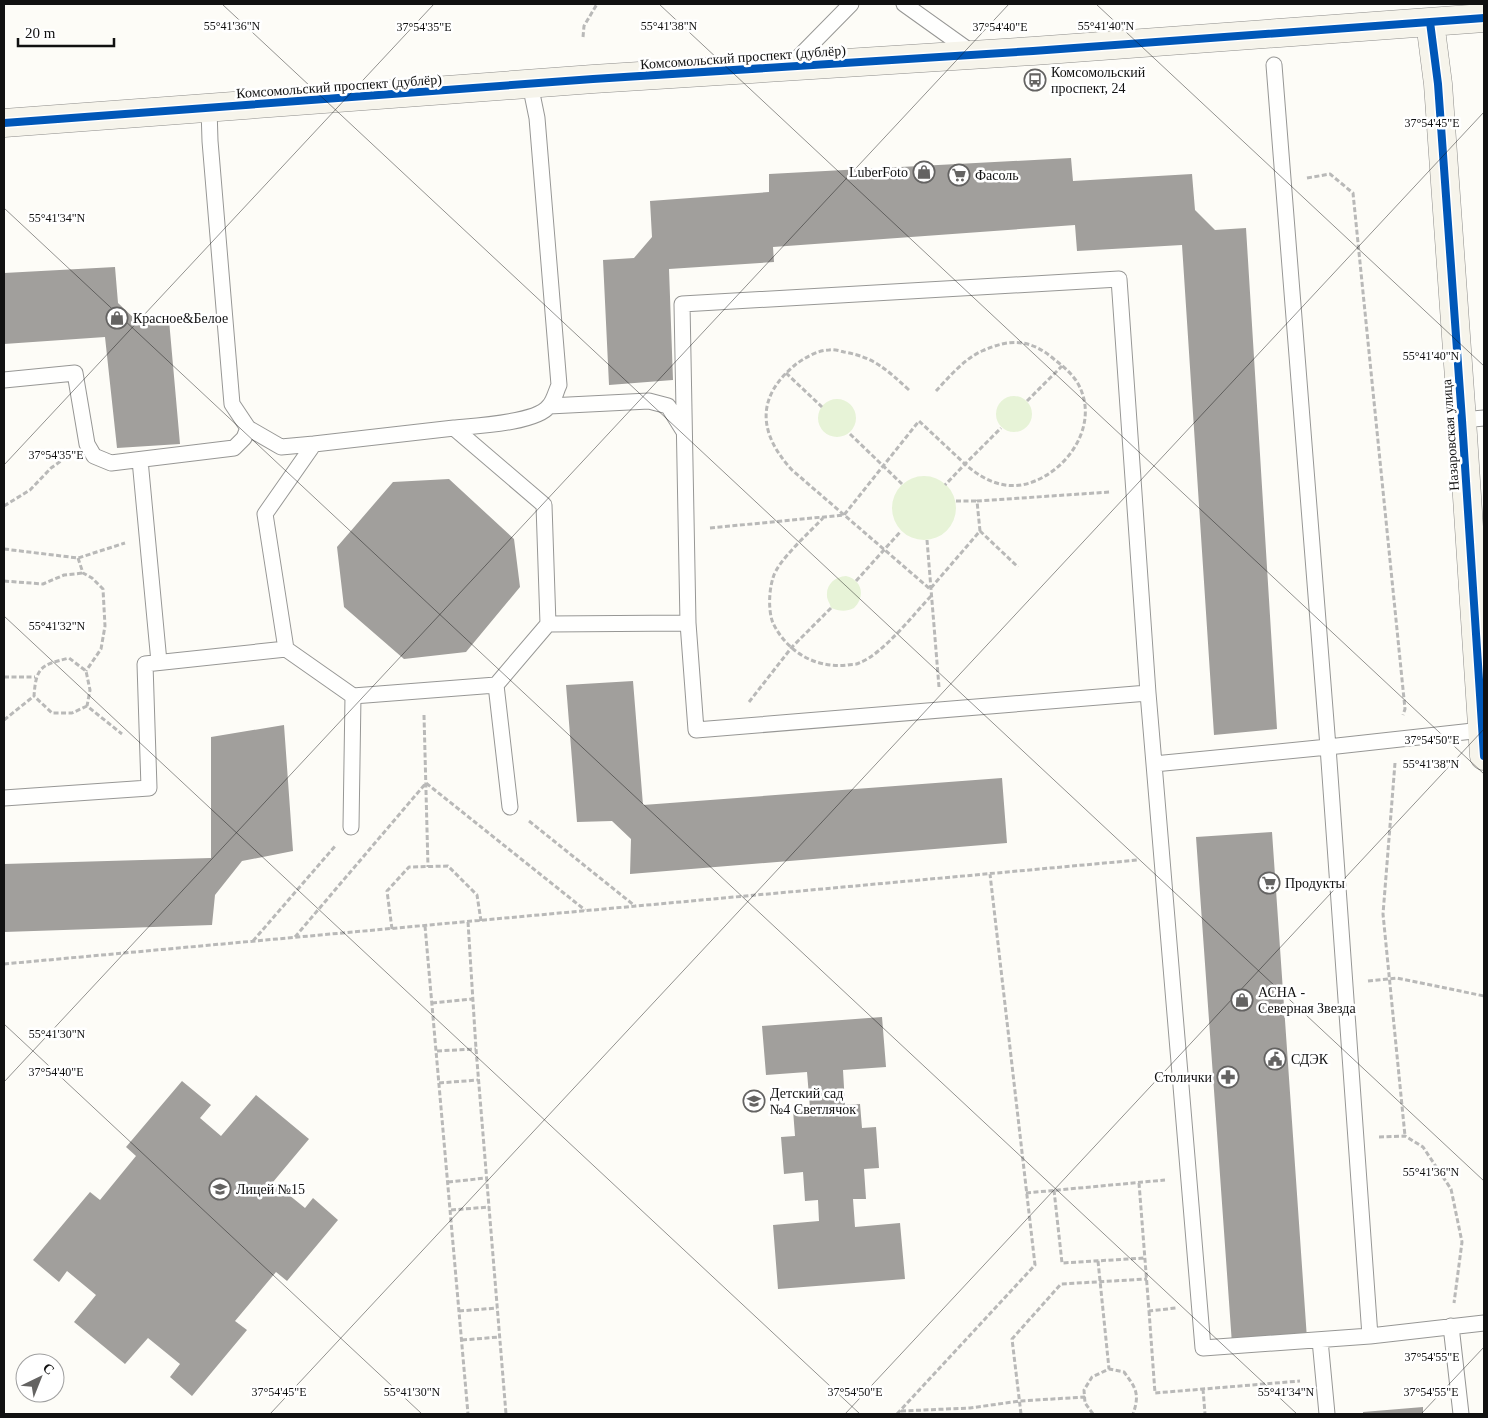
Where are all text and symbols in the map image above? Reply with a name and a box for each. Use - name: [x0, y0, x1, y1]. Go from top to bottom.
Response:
- scale bar: [18, 15, 114, 47]
- text: 55°41'36"N: [204, 19, 261, 33]
- text: 55°41'38"N: [641, 19, 698, 33]
- text: 55°41'40"N: [1078, 19, 1135, 33]
- text: 37°54'35"E: [396, 20, 452, 34]
- text: 37°54'40"E: [972, 20, 1028, 34]
- text: 20 m: [25, 25, 56, 41]
- street label: Комсомольский проспект (дублёр): [640, 43, 847, 73]
- place label: Комсомольский проспект, 24: [1051, 65, 1146, 96]
- bus stop icon: Комсомольский проспект, 24: [1023, 68, 1047, 92]
- street label: Комсомольский проспект (дублёр): [236, 72, 443, 102]
- text: 37°54'45"E: [1404, 116, 1460, 130]
- shop icon: LuberFoto: [912, 160, 936, 184]
- supermarket icon: Фасоль: [947, 163, 971, 187]
- place label: LuberFoto: [849, 165, 908, 180]
- place label: Фасоль: [975, 168, 1019, 183]
- text: 55°41'34"N: [29, 211, 86, 225]
- shop icon: Красное&Белое: [105, 306, 129, 330]
- place label: Красное&Белое: [133, 311, 228, 326]
- text: 55°41'40"N: [1403, 349, 1460, 363]
- street label: Назаровская улица: [1439, 378, 1462, 491]
- text: 37°54'35"E: [28, 448, 84, 462]
- text: 55°41'32"N: [29, 619, 86, 633]
- text: 37°54'50"E: [1404, 733, 1460, 747]
- text: 55°41'38"N: [1403, 757, 1460, 771]
- supermarket icon: Продукты: [1257, 871, 1281, 895]
- place label: Продукты: [1285, 876, 1346, 891]
- place label: АСНА - Северная Звезда: [1258, 985, 1356, 1016]
- shop icon: АСНА - Северная Звезда: [1230, 988, 1254, 1012]
- text: 55°41'30"N: [29, 1027, 86, 1041]
- public building icon: СДЭК: [1263, 1047, 1287, 1071]
- place label: СДЭК: [1291, 1052, 1329, 1067]
- text: 37°54'40"E: [28, 1065, 84, 1079]
- pharmacy icon: Столички: [1216, 1065, 1240, 1089]
- place label: Столички: [1154, 1070, 1213, 1085]
- place label: Детский сад №4 Светлячок: [770, 1086, 856, 1117]
- school or university icon: Детский сад №4 Светлячок: [742, 1089, 766, 1113]
- text: 55°41'36"N: [1403, 1165, 1460, 1179]
- school or university icon: Лицей №15: [208, 1177, 232, 1201]
- place label: Лицей №15: [236, 1182, 305, 1197]
- text: 37°54'55"E: [1404, 1350, 1460, 1364]
- north arrow: [15, 1353, 65, 1403]
- text: С: [40, 1360, 57, 1378]
- text: 37°54'45"E: [251, 1385, 307, 1399]
- text: 55°41'30"N: [384, 1385, 441, 1399]
- text: 37°54'50"E: [827, 1385, 883, 1399]
- text: 55°41'34"N: [1258, 1385, 1315, 1399]
- text: 37°54'55"E: [1403, 1385, 1459, 1399]

